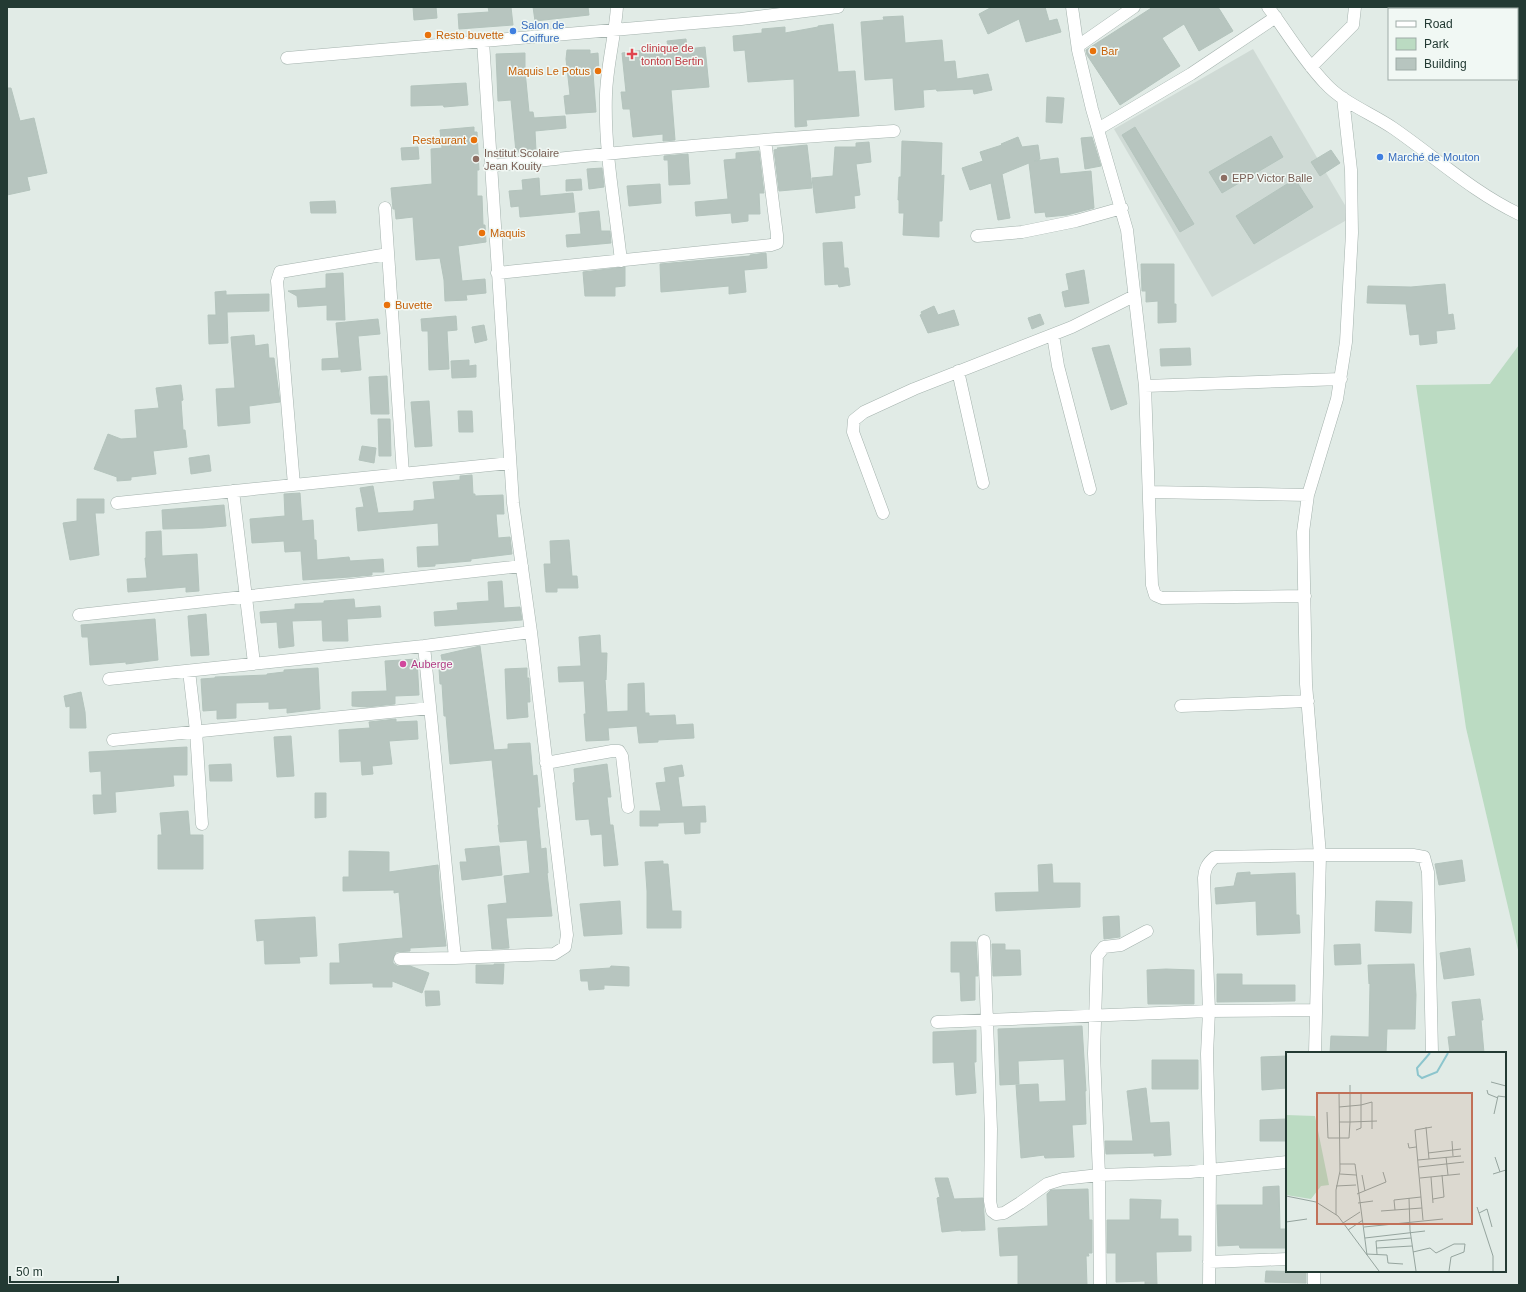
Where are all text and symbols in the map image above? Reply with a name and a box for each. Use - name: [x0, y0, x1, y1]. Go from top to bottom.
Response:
- legend: [1388, 8, 1518, 80]
- text: Road: [1424, 17, 1453, 31]
- place label: Salon de Coiffure: [521, 19, 564, 44]
- marker: Salon de Coiffure: [508, 26, 518, 36]
- place label: Resto buvette: [436, 29, 504, 41]
- marker: Resto buvette: [423, 30, 433, 40]
- text: Park: [1424, 37, 1450, 51]
- place label: clinique de tonton Bertin: [641, 42, 703, 67]
- place label: Bar: [1101, 45, 1118, 57]
- marker: Bar: [1088, 46, 1098, 56]
- marker: clinique de tonton Bertin: [626, 48, 638, 60]
- text: Building: [1424, 57, 1467, 71]
- place label: Maquis Le Potus: [508, 65, 590, 77]
- marker: Maquis Le Potus: [593, 66, 603, 76]
- place label: Restaurant: [412, 134, 466, 146]
- marker: Restaurant: [469, 135, 479, 145]
- place label: Institut Scolaire Jean Kouity: [484, 147, 559, 172]
- place label: Marché de Mouton: [1388, 151, 1480, 163]
- marker: Marché de Mouton: [1375, 152, 1385, 162]
- marker: Institut Scolaire Jean Kouity: [471, 154, 481, 164]
- place label: EPP Victor Balle: [1232, 172, 1312, 184]
- marker: EPP Victor Balle: [1219, 173, 1229, 183]
- place label: Maquis: [490, 227, 526, 239]
- marker: Maquis: [477, 228, 487, 238]
- place label: Buvette: [395, 299, 432, 311]
- marker: Buvette: [382, 300, 392, 310]
- place label: Auberge: [411, 658, 453, 670]
- marker: Auberge: [398, 659, 408, 669]
- inset map: [1286, 1052, 1506, 1272]
- scale bar: [10, 1258, 118, 1284]
- text: 50 m: [16, 1265, 43, 1279]

